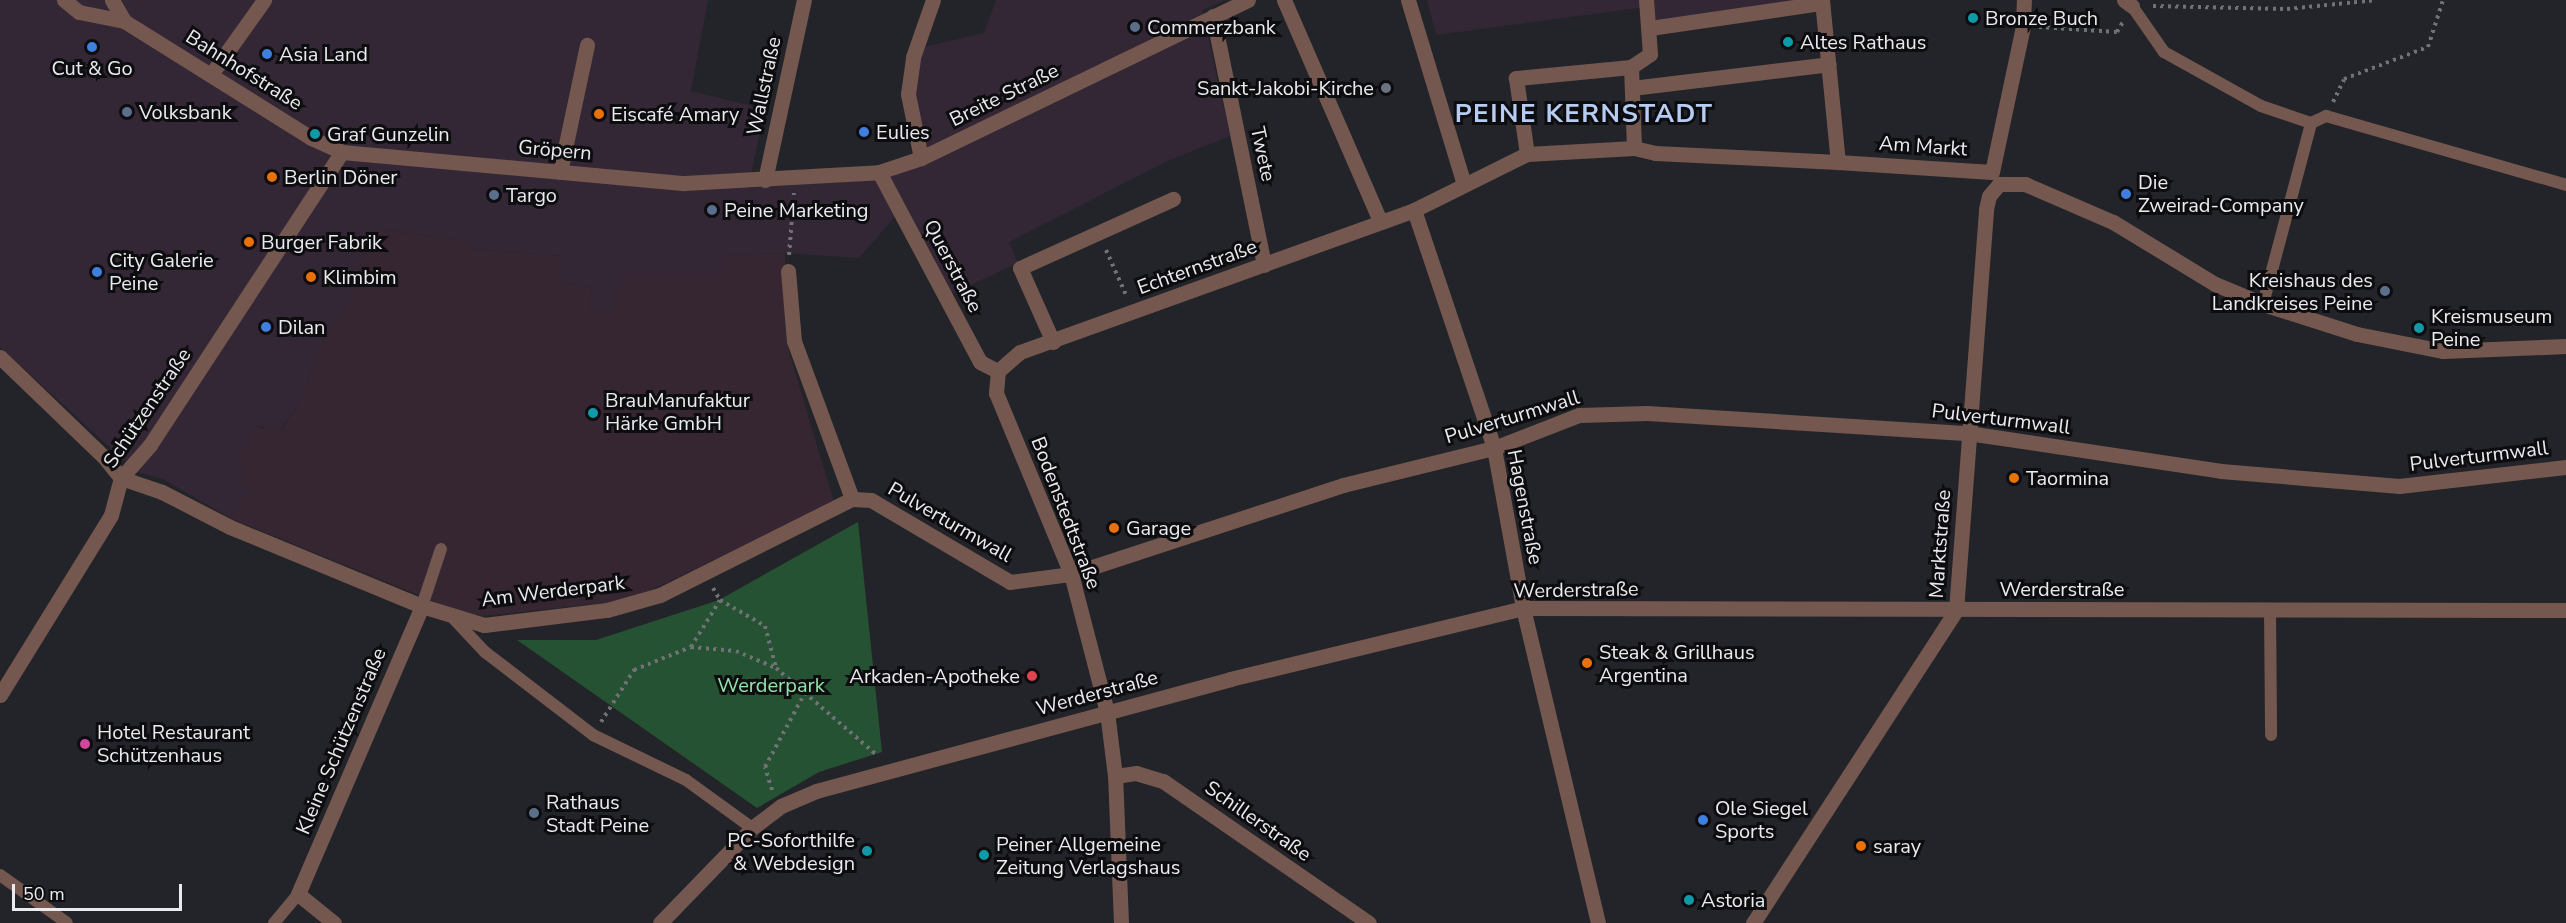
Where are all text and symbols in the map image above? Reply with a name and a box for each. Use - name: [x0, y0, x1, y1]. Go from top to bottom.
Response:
- place label: Bronze Buch: [1985, 6, 2098, 30]
- marker: Bronze Buch: [1966, 11, 1980, 25]
- place label: Commerzbank: [1147, 15, 1276, 39]
- marker: Commerzbank: [1128, 20, 1142, 34]
- street label: Bahnhofstraße: [181, 25, 307, 115]
- place label: Altes Rathaus: [1800, 30, 1926, 54]
- street label: Wallstraße: [742, 34, 786, 138]
- marker: Altes Rathaus: [1781, 35, 1795, 49]
- marker: Cut & Go: [85, 40, 99, 54]
- place label: Asia Land: [279, 42, 368, 66]
- marker: Asia Land: [260, 47, 274, 61]
- place label: Cut & Go: [51, 56, 133, 80]
- street label: Breite Straße: [946, 58, 1062, 132]
- place label: Sankt-Jakobi-Kirche: [1197, 76, 1374, 100]
- marker: Sankt-Jakobi-Kirche: [1379, 81, 1393, 95]
- district label: PEINE KERNSTADT: [1455, 98, 1713, 130]
- place label: Volksbank: [139, 100, 232, 124]
- place label: Eiscafé Amary: [611, 102, 739, 126]
- marker: Volksbank: [120, 105, 134, 119]
- marker: Eiscafé Amary: [592, 107, 606, 121]
- place label: Eulies: [876, 120, 930, 144]
- place label: Graf Gunzelin: [327, 122, 450, 146]
- street label: Twete: [1245, 124, 1281, 184]
- marker: Eulies: [857, 125, 871, 139]
- marker: Graf Gunzelin: [308, 127, 322, 141]
- street label: Am Markt: [1878, 131, 1968, 161]
- street label: Gröpern: [517, 135, 593, 165]
- place label: Berlin Döner: [284, 165, 397, 189]
- marker: Berlin Döner: [265, 170, 279, 184]
- place label: Die Zweirad-Company: [2138, 170, 2304, 217]
- place label: Targo: [506, 183, 557, 207]
- marker: Die Zweirad-Company: [2119, 187, 2133, 201]
- marker: Targo: [487, 188, 501, 202]
- place label: Peine Marketing: [724, 198, 869, 222]
- marker: Peine Marketing: [705, 203, 719, 217]
- street label: Querstraße: [919, 216, 987, 316]
- place label: Burger Fabrik: [261, 230, 382, 254]
- street label: Echternstraße: [1134, 234, 1260, 300]
- marker: Burger Fabrik: [242, 235, 256, 249]
- place label: City Galerie Peine: [109, 248, 214, 295]
- marker: City Galerie Peine: [90, 265, 104, 279]
- place label: Klimbim: [323, 265, 397, 289]
- place label: Kreishaus des Landkreises Peine: [2212, 268, 2373, 315]
- marker: Klimbim: [304, 270, 318, 284]
- marker: Kreishaus des Landkreises Peine: [2378, 284, 2392, 298]
- place label: Kreismuseum Peine: [2431, 304, 2552, 351]
- place label: Dilan: [278, 315, 325, 339]
- marker: Dilan: [259, 320, 273, 334]
- marker: Kreismuseum Peine: [2412, 321, 2426, 335]
- street label: Schützenstraße: [98, 344, 196, 472]
- street label: Pulverturmwall: [1442, 385, 1582, 449]
- place label: BrauManufaktur Härke GmbH: [605, 389, 750, 436]
- street label: Pulverturmwall: [1930, 399, 2072, 439]
- marker: BrauManufaktur Härke GmbH: [586, 406, 600, 420]
- street label: Bodenstedtstraße: [1026, 433, 1106, 593]
- street label: Pulverturmwall: [2408, 436, 2550, 476]
- street label: Hagenstraße: [1502, 447, 1548, 567]
- place label: Taormina: [2026, 466, 2109, 490]
- marker: Taormina: [2007, 471, 2021, 485]
- street label: Pulverturmwall: [884, 477, 1016, 567]
- street label: Marktstraße: [1924, 489, 1956, 599]
- place label: Garage: [1126, 516, 1191, 540]
- marker: Garage: [1107, 521, 1121, 535]
- street label: Am Werderpark: [480, 570, 626, 612]
- street label: Werderstraße: [1513, 577, 1639, 603]
- street label: Werderstraße: [2000, 577, 2124, 601]
- place label: Steak & Grillhaus Argentina: [1599, 640, 1755, 687]
- street label: Kleine Schützenstraße: [291, 644, 391, 838]
- marker: Steak & Grillhaus Argentina: [1580, 656, 1594, 670]
- place label: Arkaden-Apotheke: [849, 664, 1020, 688]
- street label: Werderstraße: [1034, 665, 1160, 721]
- marker: Arkaden-Apotheke: [1025, 669, 1039, 683]
- park label: Werderpark: [717, 673, 825, 697]
- place label: Hotel Restaurant Schützenhaus: [97, 720, 250, 767]
- marker: Hotel Restaurant Schützenhaus: [78, 737, 92, 751]
- street label: Schillerstraße: [1200, 776, 1316, 866]
- place label: Rathaus Stadt Peine: [546, 790, 649, 837]
- place label: Ole Siegel Sports: [1715, 796, 1808, 843]
- marker: Rathaus Stadt Peine: [527, 806, 541, 820]
- marker: Ole Siegel Sports: [1696, 813, 1710, 827]
- place label: PC-Soforthilfe & Webdesign: [727, 828, 855, 875]
- place label: Peiner Allgemeine Zeitung Verlagshaus: [996, 832, 1180, 879]
- place label: saray: [1873, 834, 1921, 858]
- marker: saray: [1854, 839, 1868, 853]
- marker: PC-Soforthilfe & Webdesign: [860, 844, 874, 858]
- marker: Peiner Allgemeine Zeitung Verlagshaus: [977, 848, 991, 862]
- scale bar: [15, 872, 184, 910]
- text: 50 m: [23, 882, 65, 906]
- place label: Astoria: [1701, 888, 1765, 912]
- marker: Astoria: [1682, 893, 1696, 907]

